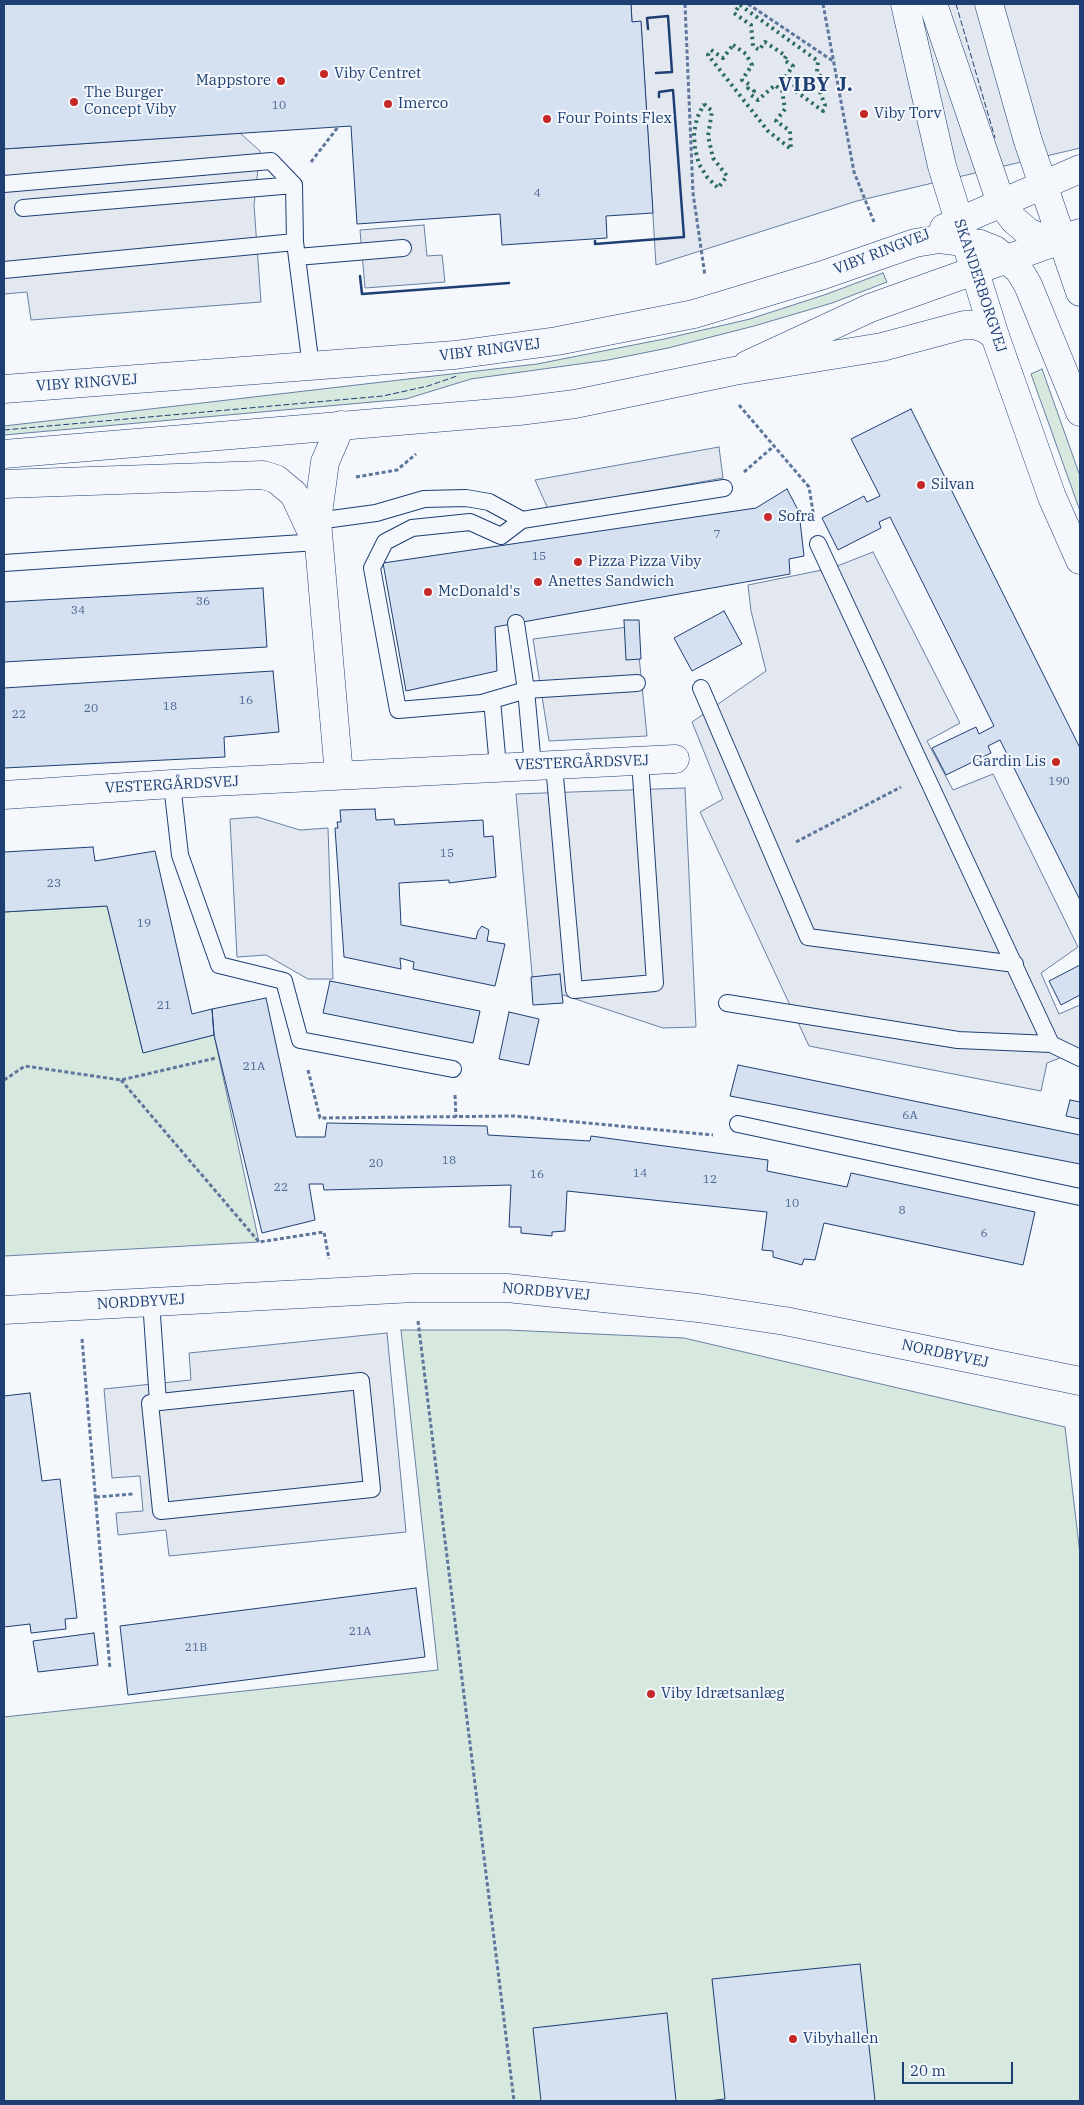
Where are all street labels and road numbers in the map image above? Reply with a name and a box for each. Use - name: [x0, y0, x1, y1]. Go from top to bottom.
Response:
- street label: SKANDERBORGVEJ: [950, 217, 1010, 355]
- street label: VIBY RINGVEJ: [831, 225, 933, 279]
- street label: VIBY RINGVEJ: [438, 335, 542, 365]
- street label: VIBY RINGVEJ: [36, 370, 138, 396]
- street label: VESTERGÅRDSVEJ: [515, 752, 649, 774]
- street label: VESTERGÅRDSVEJ: [104, 772, 240, 798]
- street label: NORDBYVEJ: [501, 1279, 591, 1305]
- street label: NORDBYVEJ: [96, 1291, 186, 1313]
- street label: NORDBYVEJ: [900, 1336, 990, 1372]

